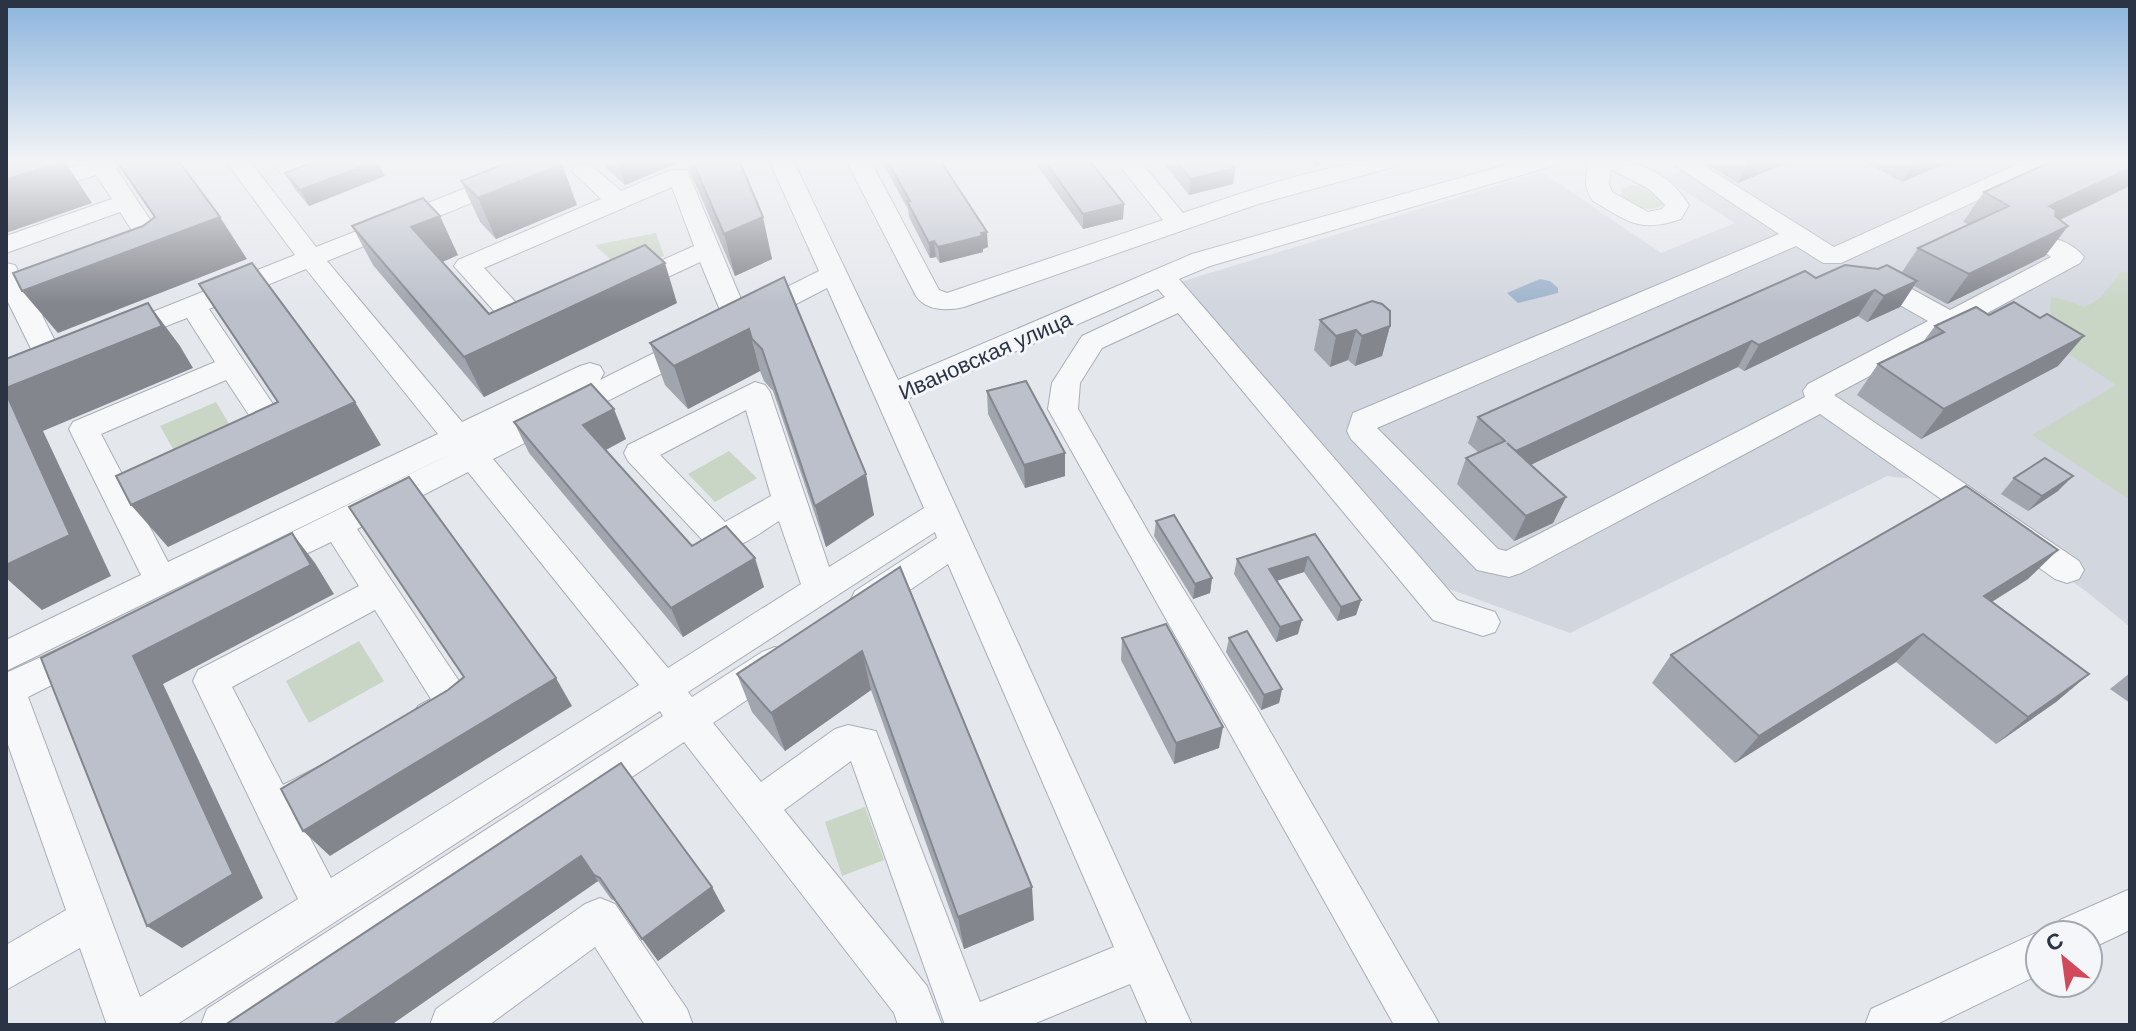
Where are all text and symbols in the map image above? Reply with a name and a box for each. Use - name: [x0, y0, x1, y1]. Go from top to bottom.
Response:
- street label: Ивановская улица: [894, 304, 1077, 407]
- north arrow: [2024, 919, 2104, 999]
- text: С: [2041, 925, 2069, 958]

